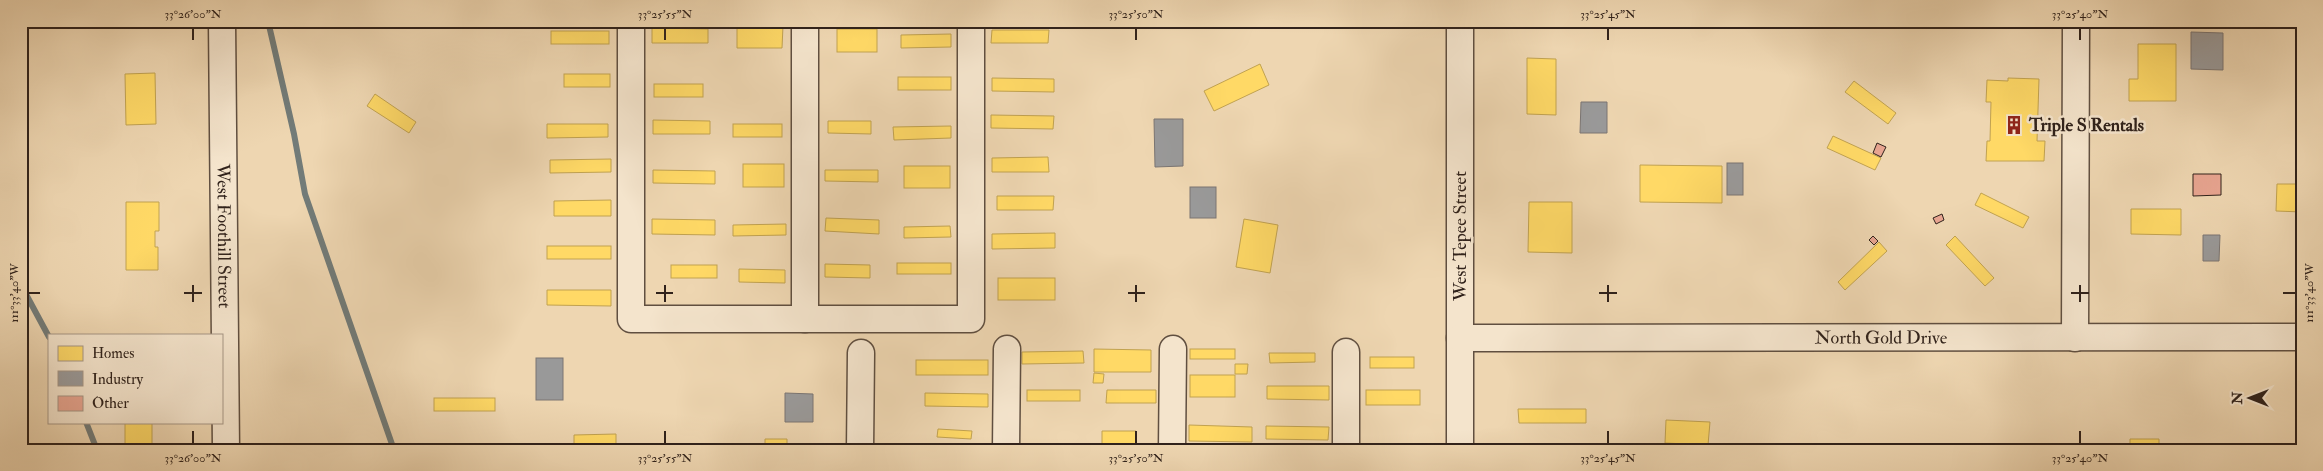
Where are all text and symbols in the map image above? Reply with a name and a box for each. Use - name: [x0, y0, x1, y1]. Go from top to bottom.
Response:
- text: 33°26'00"N: [165, 7, 222, 22]
- text: 33°25'55"N: [638, 7, 692, 22]
- text: 33°25'50"N: [1108, 7, 1164, 22]
- text: 33°25'45"N: [1580, 7, 1636, 22]
- text: 33°25'40"N: [2052, 7, 2108, 22]
- building icon: Triple S Rentals: [2003, 114, 2025, 136]
- place label: Triple S Rentals: [2028, 114, 2144, 137]
- street label: West Foothill Street: [211, 162, 236, 309]
- street label: West Tepee Street: [1449, 171, 1472, 302]
- text: 111°33'40"W: [7, 262, 22, 323]
- text: 111°33'40"W: [2302, 262, 2317, 323]
- street label: North Gold Drive: [1815, 326, 1948, 350]
- legend: [48, 334, 222, 424]
- text: Homes: [92, 344, 134, 363]
- text: Industry: [92, 370, 143, 389]
- north arrow: [2226, 374, 2276, 424]
- text: N: [2229, 391, 2246, 405]
- text: Other: [92, 394, 129, 413]
- text: 33°26'00"N: [165, 451, 222, 466]
- text: 33°25'55"N: [638, 451, 692, 466]
- text: 33°25'50"N: [1108, 451, 1164, 466]
- text: 33°25'45"N: [1580, 451, 1636, 466]
- text: 33°25'40"N: [2052, 451, 2108, 466]

